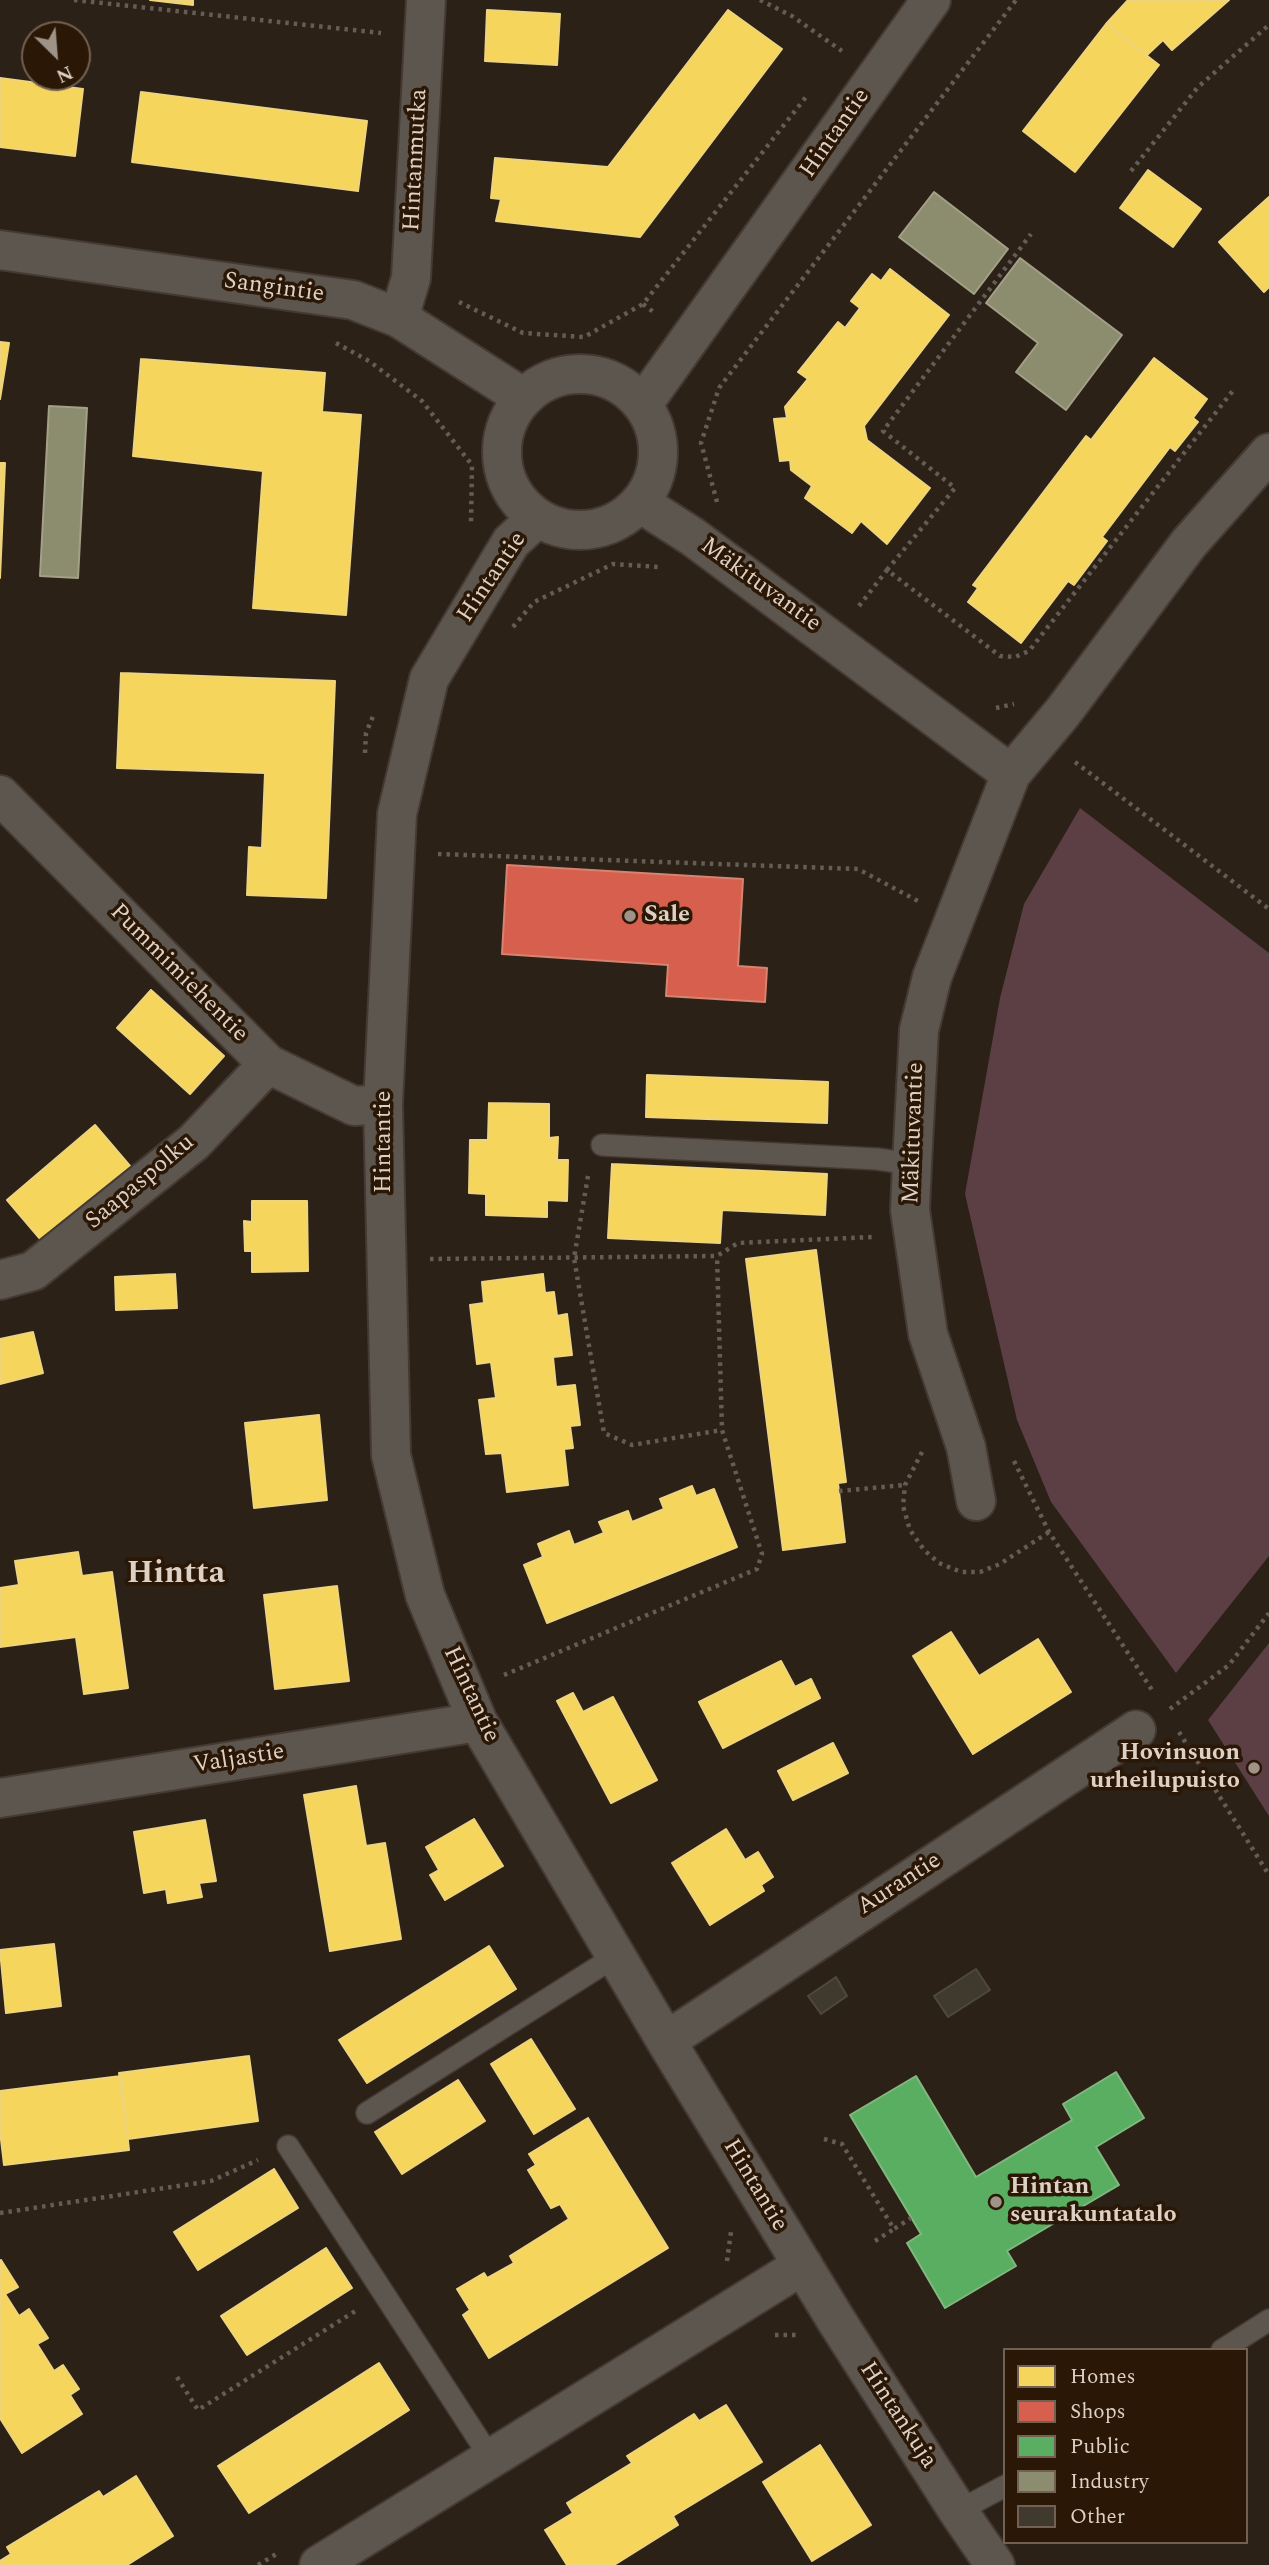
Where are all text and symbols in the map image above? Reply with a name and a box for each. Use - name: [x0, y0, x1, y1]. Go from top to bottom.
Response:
- north arrow: [21, 21, 91, 91]
- text: N: [51, 57, 77, 90]
- street label: Hintantie: [795, 84, 877, 184]
- street label: Hintanmutka: [399, 88, 435, 232]
- street label: Sangintie: [222, 268, 326, 310]
- street label: Hintantie: [452, 527, 534, 629]
- street label: Mäkituvantie: [694, 533, 826, 639]
- street label: Pummimiehentie: [103, 899, 253, 1049]
- place label: Sale: [644, 902, 690, 930]
- marker: Sale: [622, 908, 638, 924]
- street label: Mäkituvantie: [898, 1062, 932, 1204]
- street label: Hintantie: [371, 1091, 399, 1193]
- street label: Saapaspolku: [81, 1129, 201, 1237]
- district label: Hintta: [127, 1557, 225, 1595]
- street label: Hintantie: [435, 1642, 505, 1748]
- street label: Valjastie: [191, 1739, 287, 1781]
- place label: Hovinsuon urheilupuisto: [1090, 1740, 1240, 1796]
- marker: Hovinsuon urheilupuisto: [1246, 1760, 1262, 1776]
- street label: Aurantie: [853, 1847, 947, 1923]
- street label: Hintantie: [715, 2135, 793, 2237]
- place label: Hintan seurakuntatalo: [1010, 2174, 1177, 2230]
- marker: Hintan seurakuntatalo: [988, 2194, 1004, 2210]
- legend: [1003, 2348, 1248, 2544]
- street label: Hintankuja: [852, 2357, 942, 2475]
- text: Homes: [1070, 2361, 1136, 2393]
- text: Shops: [1070, 2396, 1126, 2428]
- text: Public: [1070, 2431, 1130, 2463]
- text: Industry: [1070, 2466, 1149, 2498]
- text: Other: [1070, 2501, 1125, 2533]

